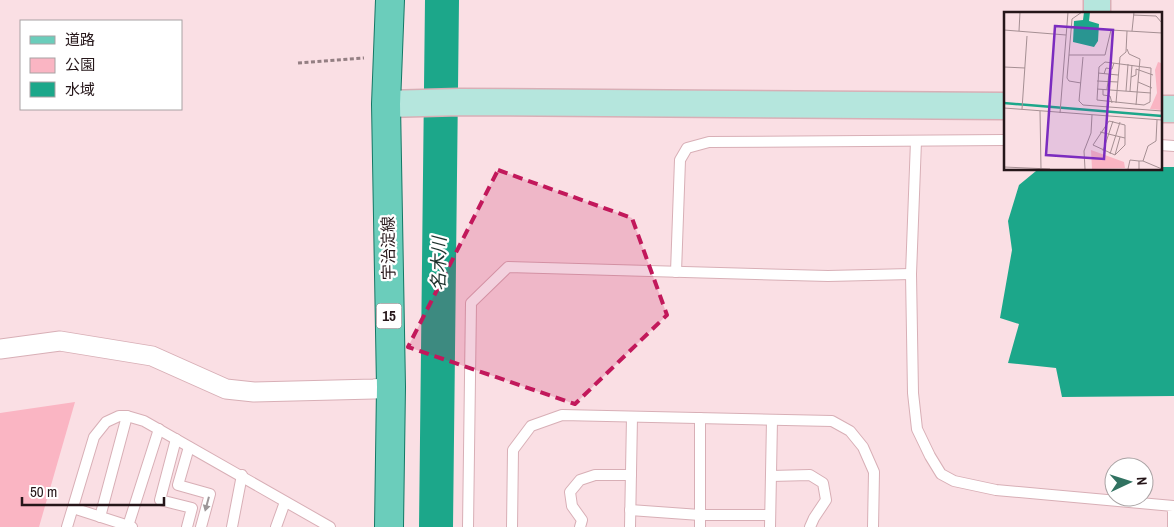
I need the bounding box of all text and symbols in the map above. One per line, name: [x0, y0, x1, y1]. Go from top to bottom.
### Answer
inset map: [1004, 12, 1162, 170]
legend: [20, 20, 182, 110]
text: 道路: [65, 29, 95, 50]
text: 公園: [65, 54, 95, 75]
text: 水域: [65, 79, 95, 100]
street label: 宇治淀線: [376, 216, 400, 280]
water label: 名木川: [426, 235, 452, 291]
road number: 15: [376, 304, 402, 328]
north arrow: [1104, 457, 1154, 507]
scale bar: [22, 474, 165, 506]
text: N: [1133, 476, 1151, 486]
text: 50 m: [30, 481, 57, 502]
one-way arrow: [203, 497, 211, 512]

